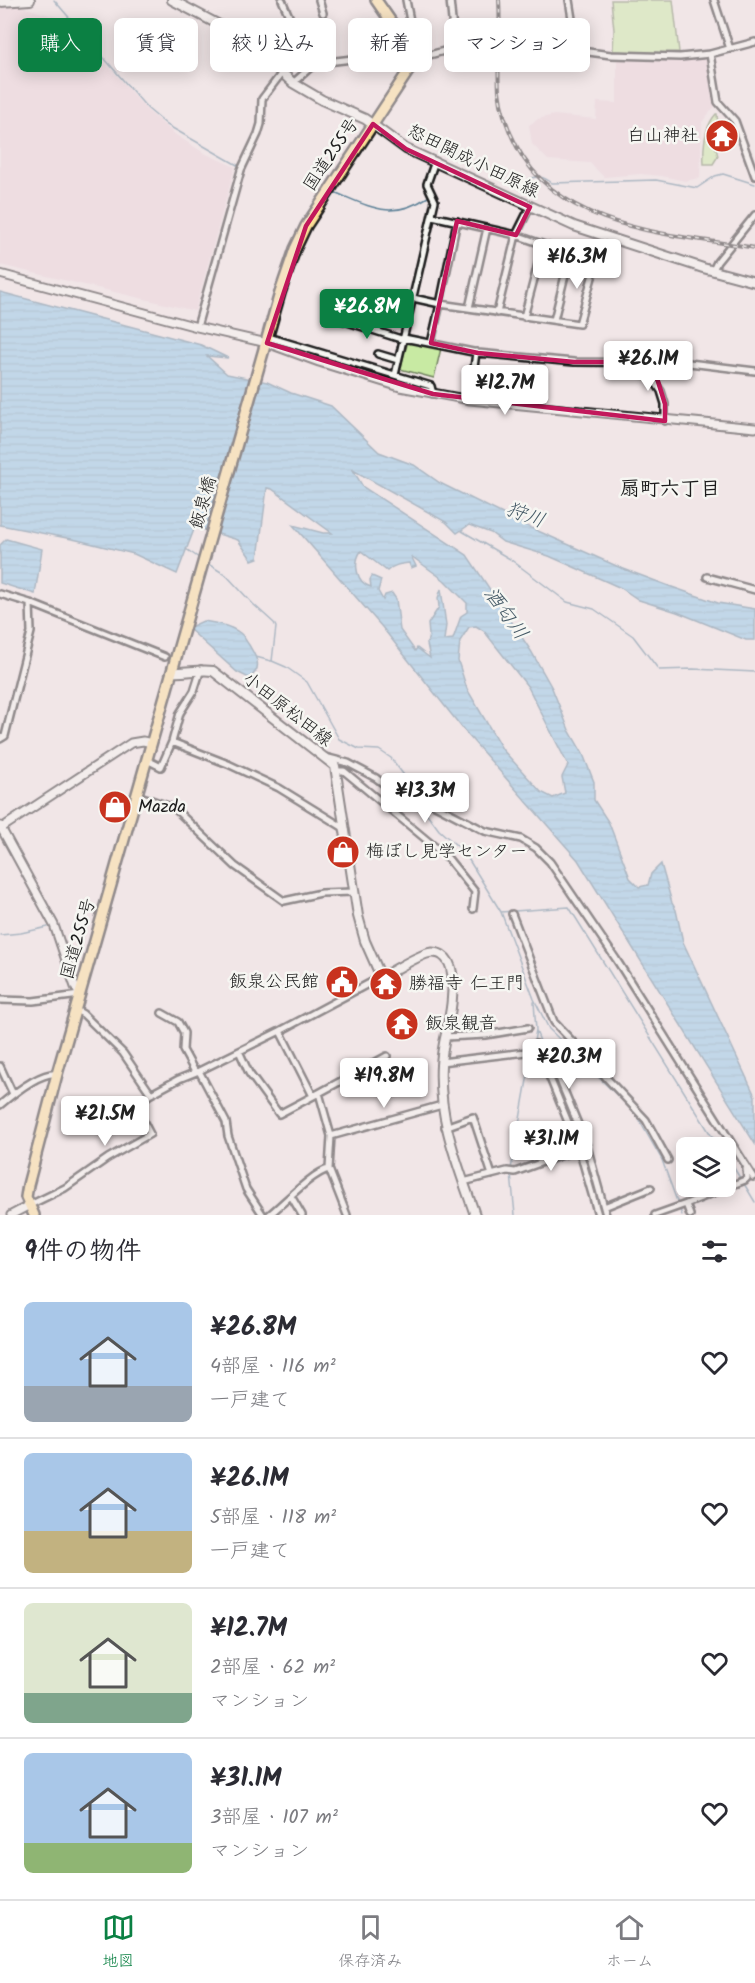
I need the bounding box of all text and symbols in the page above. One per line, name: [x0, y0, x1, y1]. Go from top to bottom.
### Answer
chip: 購入: [18, 18, 102, 72]
chip: 賃貸: [114, 18, 198, 72]
chip: 絞り込み: [210, 18, 336, 72]
chip: 新着: [348, 18, 432, 72]
chip: マンション: [444, 18, 590, 72]
street label: 国道255号: [297, 112, 367, 198]
street label: 怒田開成小田原線: [402, 117, 544, 207]
temple icon: 白山神社: [704, 118, 740, 154]
place label: 白山神社: [627, 122, 699, 151]
pin: ¥16.3M: [528, 239, 626, 290]
text: ¥16.3M: [547, 242, 607, 274]
pin: ¥26.8M: [318, 289, 416, 340]
text: ¥26.8M: [334, 292, 400, 324]
pin: ¥26.1M: [599, 341, 697, 392]
text: ¥26.1M: [618, 344, 678, 376]
pin: ¥12.7M: [456, 365, 554, 416]
text: ¥12.7M: [475, 368, 535, 400]
street label: 飯泉橋: [183, 473, 225, 533]
district label: 扇町六丁目: [620, 474, 720, 506]
water label: 狩川: [501, 494, 549, 538]
water label: 酒匂川: [474, 580, 536, 648]
street label: 小田原松田線: [236, 665, 338, 755]
pin: ¥13.3M: [376, 773, 474, 824]
text: ¥13.3M: [395, 776, 455, 808]
shop icon: Mazda: [97, 789, 133, 825]
place label: Mazda: [138, 793, 186, 822]
shop icon: 梅ぼし見学センター: [325, 834, 361, 870]
place label: 梅ぼし見学センター: [366, 838, 527, 867]
street label: 国道255号: [54, 895, 104, 983]
public building icon: 飯泉公民館: [324, 964, 360, 1000]
temple icon: 勝福寺 仁王門: [368, 966, 404, 1002]
place label: 飯泉公民館: [229, 968, 319, 997]
place label: 勝福寺 仁王門: [409, 970, 524, 999]
temple icon: 飯泉観音: [384, 1006, 420, 1042]
place label: 飯泉観音: [425, 1010, 497, 1039]
pin: ¥20.3M: [520, 1039, 618, 1090]
text: ¥20.3M: [536, 1042, 602, 1074]
pin: ¥19.8M: [335, 1058, 433, 1109]
text: ¥19.8M: [354, 1061, 414, 1093]
pin: ¥21.5M: [56, 1096, 154, 1147]
text: ¥21.5M: [75, 1099, 135, 1131]
pin: ¥31.1M: [502, 1121, 600, 1172]
text: ¥31.1M: [523, 1124, 579, 1156]
map controls: [676, 1137, 736, 1197]
button: layers: [676, 1137, 736, 1197]
text: 9件の物件: [24, 1231, 141, 1273]
icon: filters: [698, 1235, 731, 1268]
text: ¥26.8M: [210, 1307, 296, 1349]
icon: home: [72, 1326, 144, 1398]
icon: heart: [698, 1346, 731, 1379]
text: 4部屋 · 116 m²: [210, 1351, 336, 1383]
text: 一戸建て: [210, 1385, 290, 1417]
text: ¥26.1M: [210, 1458, 289, 1500]
icon: home: [72, 1477, 144, 1549]
icon: heart: [698, 1497, 731, 1530]
text: 5部屋 · 118 m²: [210, 1502, 336, 1534]
text: 一戸建て: [210, 1536, 290, 1568]
text: ¥12.7M: [210, 1608, 287, 1650]
icon: home: [72, 1627, 144, 1699]
icon: heart: [698, 1647, 731, 1680]
text: 2部屋 · 62 m²: [210, 1652, 335, 1684]
text: マンション: [210, 1686, 309, 1718]
text: ¥31.1M: [210, 1758, 282, 1800]
icon: home: [72, 1777, 144, 1849]
icon: heart: [698, 1797, 731, 1830]
text: 3部屋 · 107 m²: [210, 1802, 338, 1834]
text: マンション: [210, 1836, 309, 1868]
tab: 地図: [102, 1911, 135, 1974]
tab: 保存済み: [338, 1911, 402, 1974]
tab: ホーム: [606, 1911, 653, 1974]

